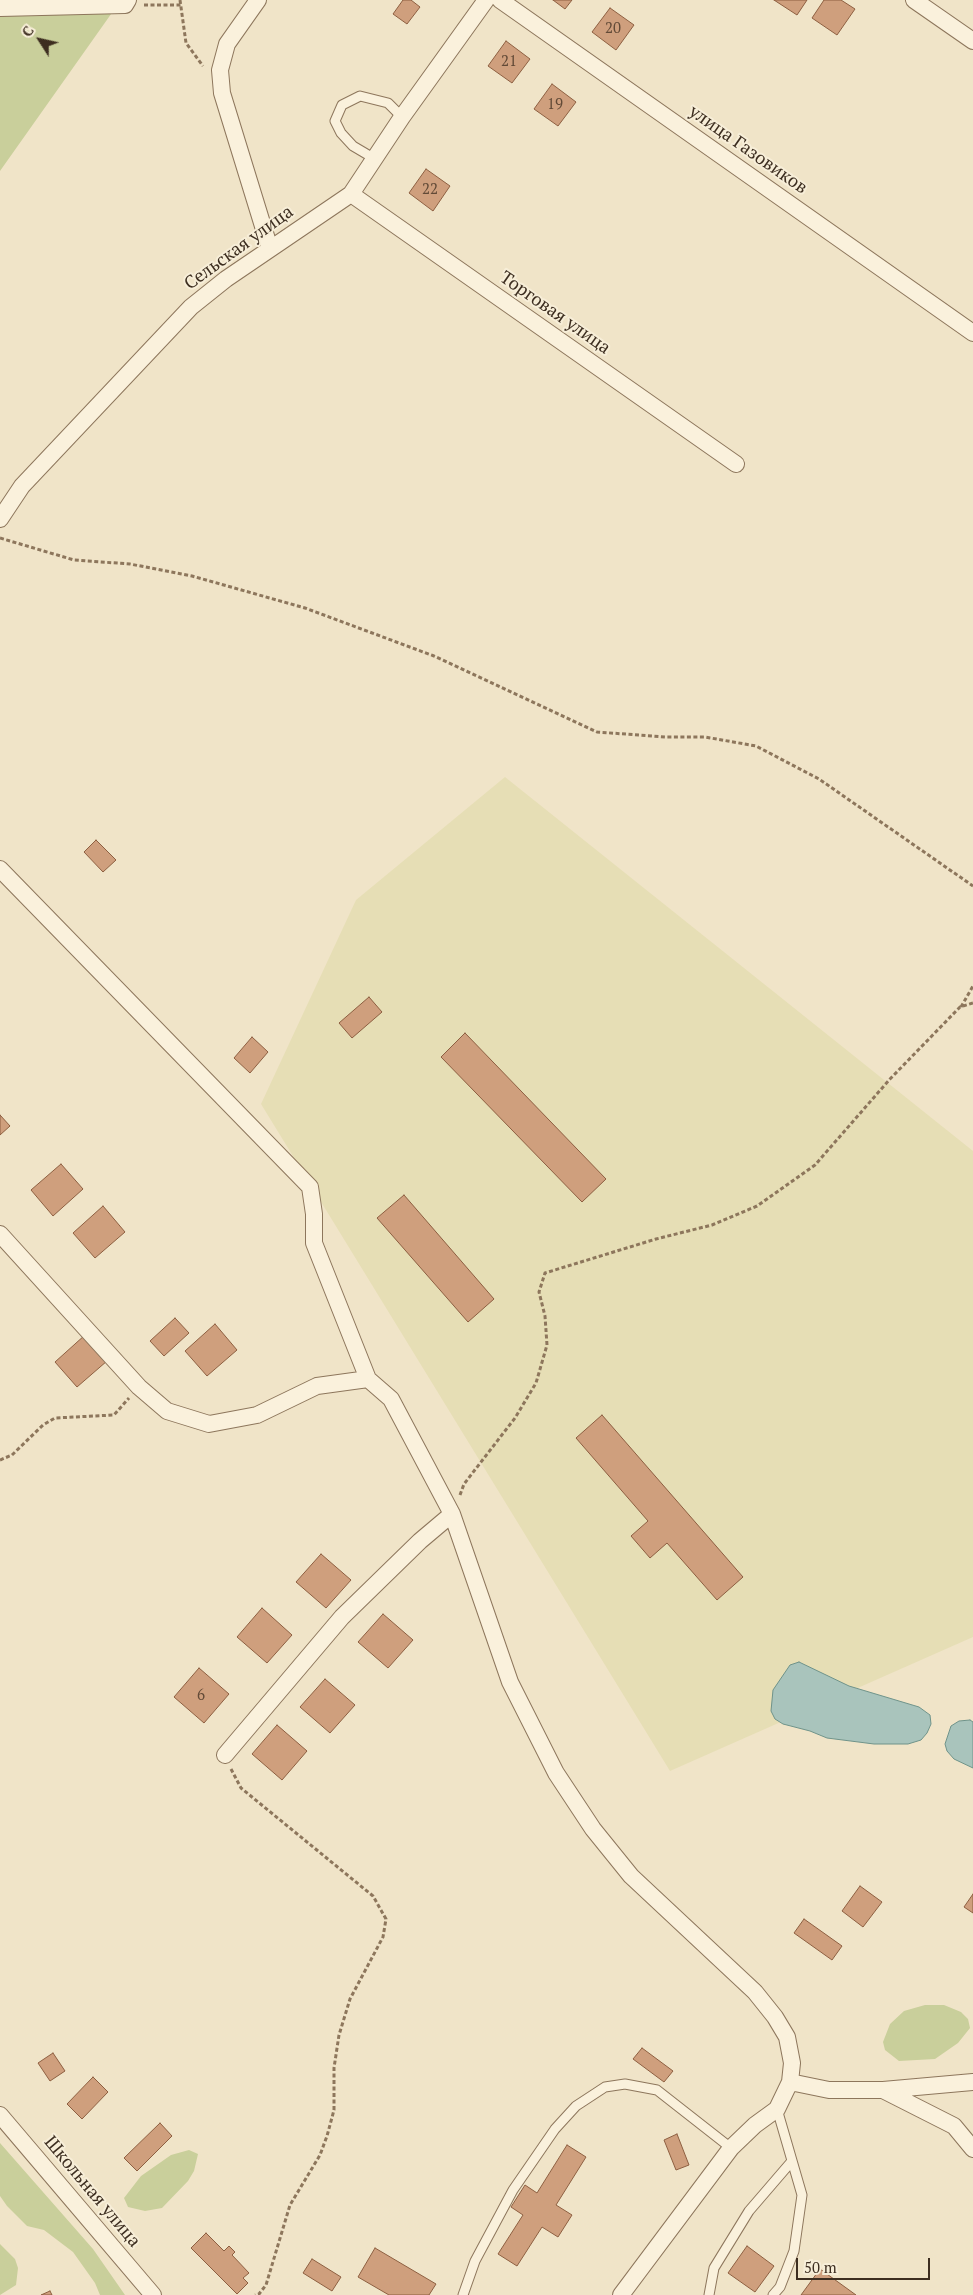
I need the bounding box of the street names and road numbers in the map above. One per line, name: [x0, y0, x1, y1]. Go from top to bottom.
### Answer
street label: улица Газовиков: [685, 101, 811, 199]
street label: Сельская улица: [180, 201, 298, 295]
street label: Торговая улица: [496, 267, 614, 359]
street label: Школьная улица: [39, 2132, 145, 2252]

